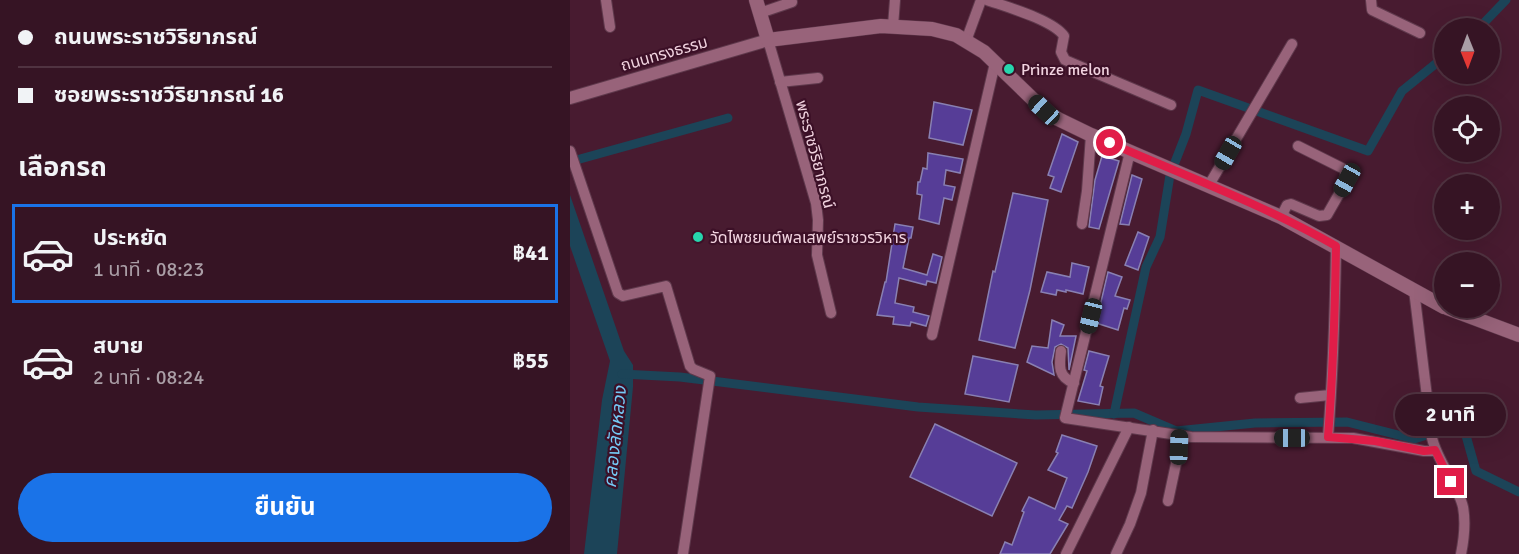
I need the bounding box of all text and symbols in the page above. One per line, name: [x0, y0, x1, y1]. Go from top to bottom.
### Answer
north arrow: [1434, 18, 1500, 84]
map controls: [1434, 18, 1500, 318]
text: ถนนพระราชวิริยาภรณ์: [54, 23, 258, 50]
street label: ถนนทรงธรรม: [618, 32, 710, 76]
place label: Prinze melon: [1021, 60, 1110, 80]
marker: Prinze melon: [1002, 62, 1016, 76]
text: ซอยพระราชวีริยาภรณ์ 16: [54, 81, 284, 108]
car: [1025, 91, 1063, 129]
button: locate: [1434, 96, 1500, 162]
street label: พระราชวิริยาภรณ์: [791, 98, 839, 211]
route start: [1096, 129, 1123, 156]
car: [1211, 133, 1245, 173]
text: เลือกรถ: [18, 151, 107, 184]
car: [1330, 160, 1364, 200]
button: +: [1434, 174, 1500, 240]
text: ประหยัด: [93, 224, 168, 251]
icon: car: [21, 227, 75, 281]
place label: วัดไพชยนต์พลเสพย์ราชวรวิหาร: [710, 228, 907, 248]
marker: วัดไพชยนต์พลเสพย์ราชวรวิหาร: [691, 230, 705, 244]
text: ฿41: [512, 239, 549, 266]
button: −: [1434, 252, 1500, 318]
text: 1 นาที · 08:23: [93, 257, 204, 282]
car: [1078, 296, 1104, 336]
text: สบาย: [93, 332, 143, 359]
icon: car: [21, 335, 75, 389]
text: ฿55: [512, 347, 549, 374]
text: 2 นาที · 08:24: [93, 365, 204, 390]
water label: คลองลัดหลวง: [599, 384, 631, 489]
callout: 2 นาที: [1396, 395, 1506, 437]
text: 2 นาที: [1426, 402, 1475, 427]
car: [1169, 429, 1189, 465]
car: [1274, 429, 1310, 447]
route end: [1437, 468, 1464, 495]
button: ยืนยัน: [18, 473, 552, 542]

